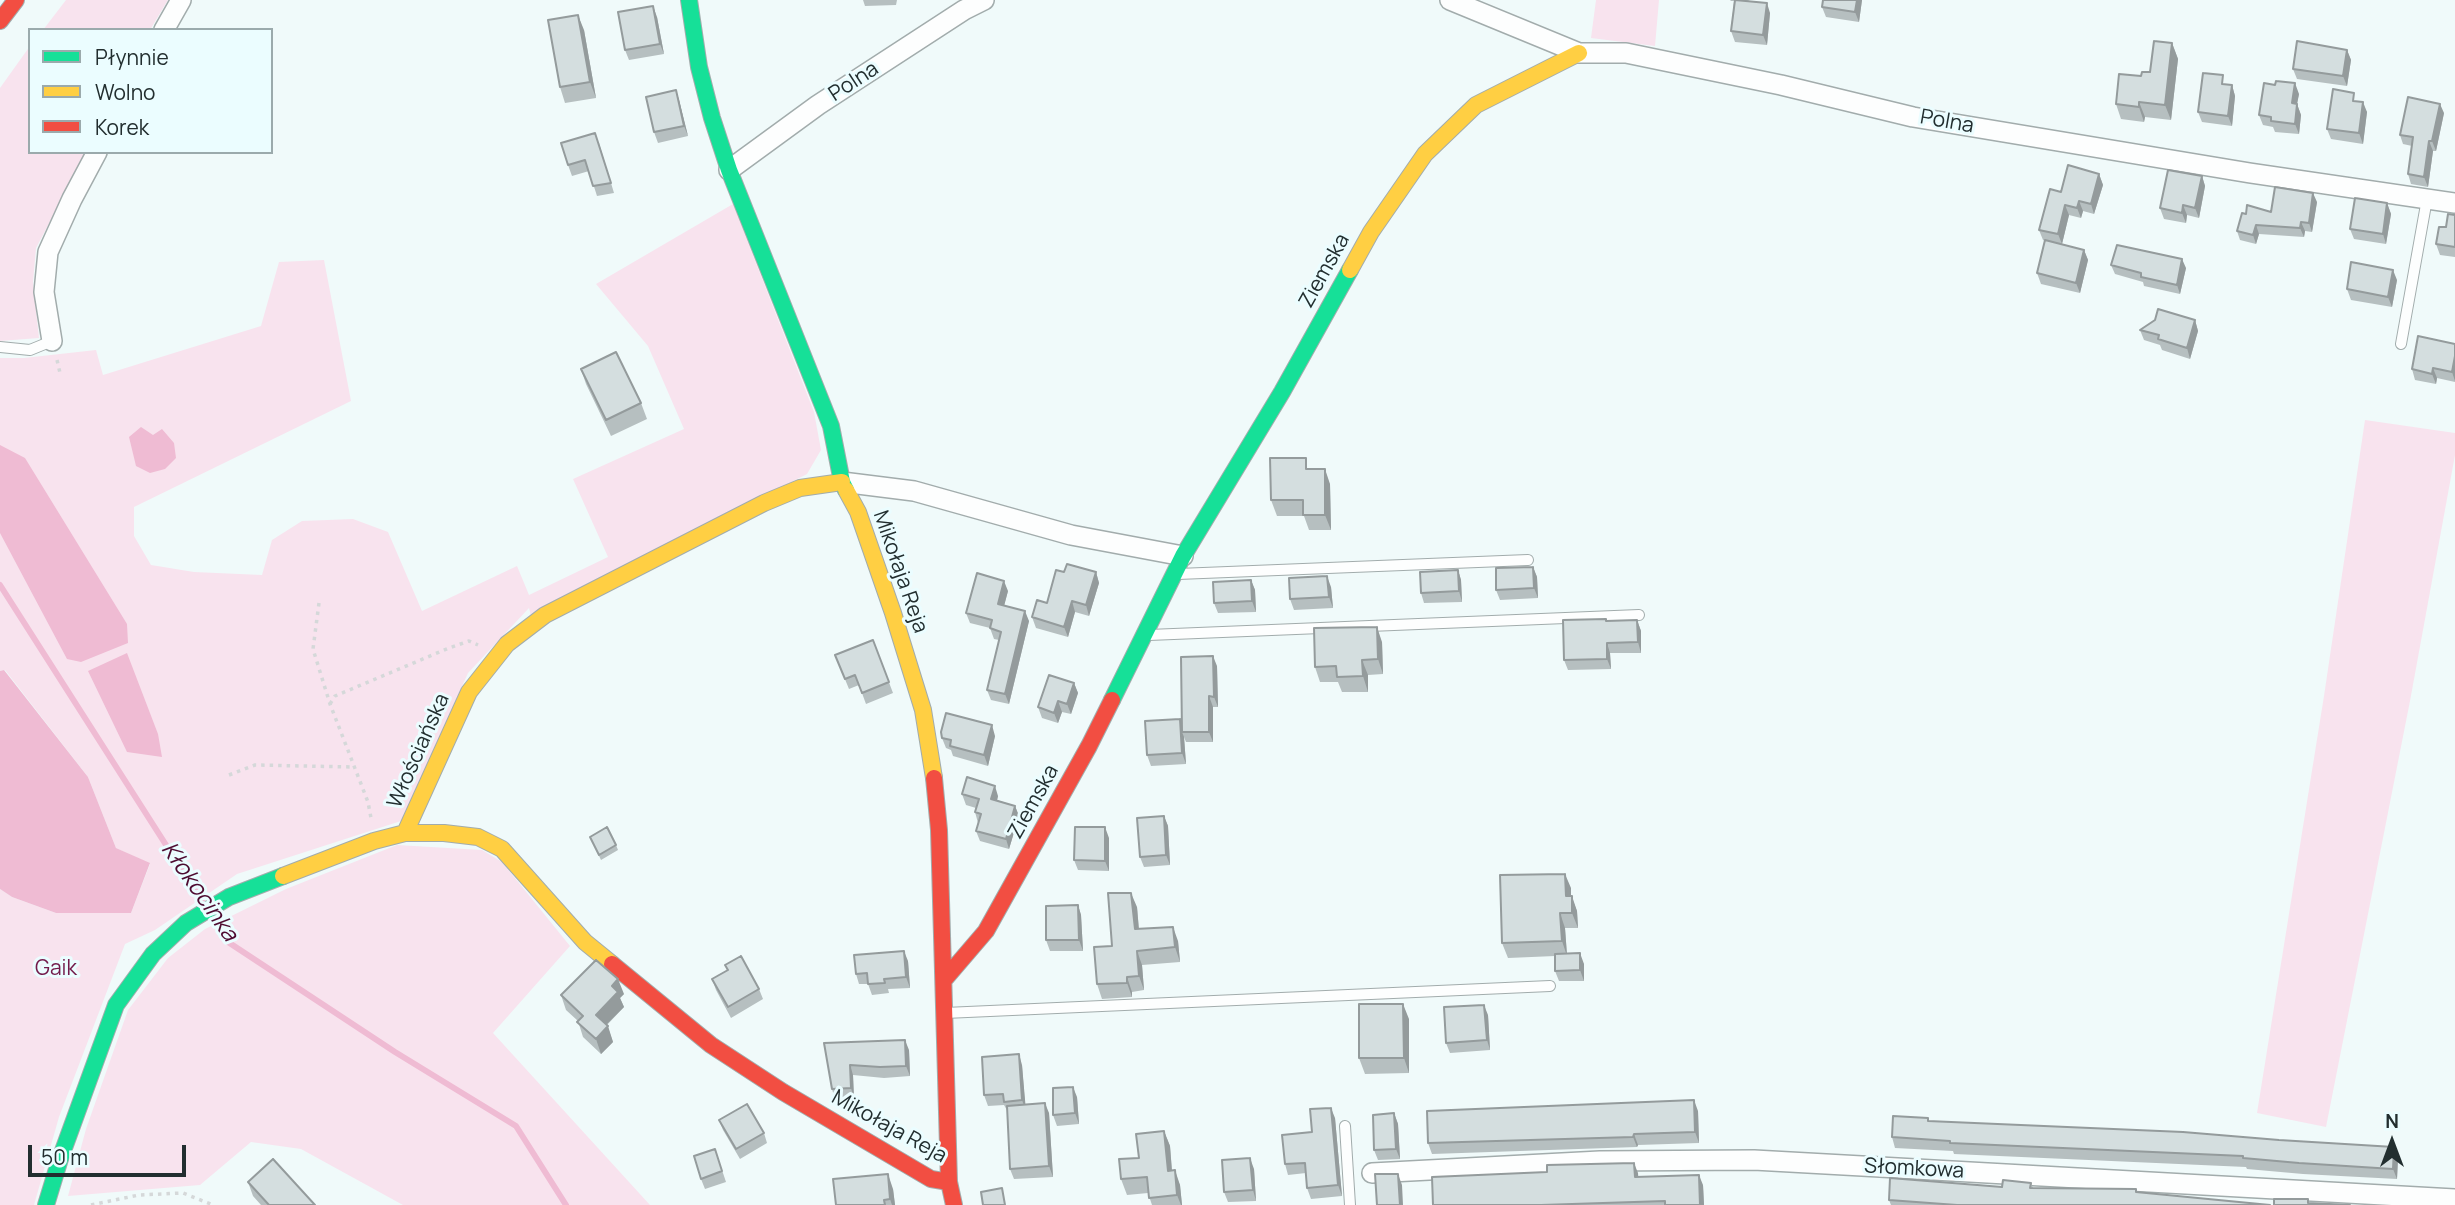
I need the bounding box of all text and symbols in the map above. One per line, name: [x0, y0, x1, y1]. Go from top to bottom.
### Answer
legend: [28, 28, 273, 154]
text: Płynnie: [95, 43, 169, 71]
street label: Polna: [824, 57, 884, 107]
text: Wolno: [95, 78, 156, 106]
street label: Polna: [1918, 105, 1976, 139]
text: Korek: [95, 113, 149, 141]
street label: Ziemska: [1294, 230, 1356, 312]
street label: Mikołaja Reja: [867, 507, 933, 637]
street label: Włościańska: [383, 690, 455, 812]
street label: Ziemska: [1003, 761, 1065, 843]
water label: Kłokocinka: [155, 837, 243, 947]
park label: Gaik: [35, 956, 77, 982]
street label: Mikołaja Reja: [827, 1085, 951, 1169]
north arrow: [2357, 1107, 2427, 1177]
text: N: [2385, 1108, 2399, 1134]
scale bar: [32, 1132, 189, 1176]
text: 50 m: [41, 1143, 88, 1171]
street label: Słomkowa: [1863, 1154, 1965, 1184]

